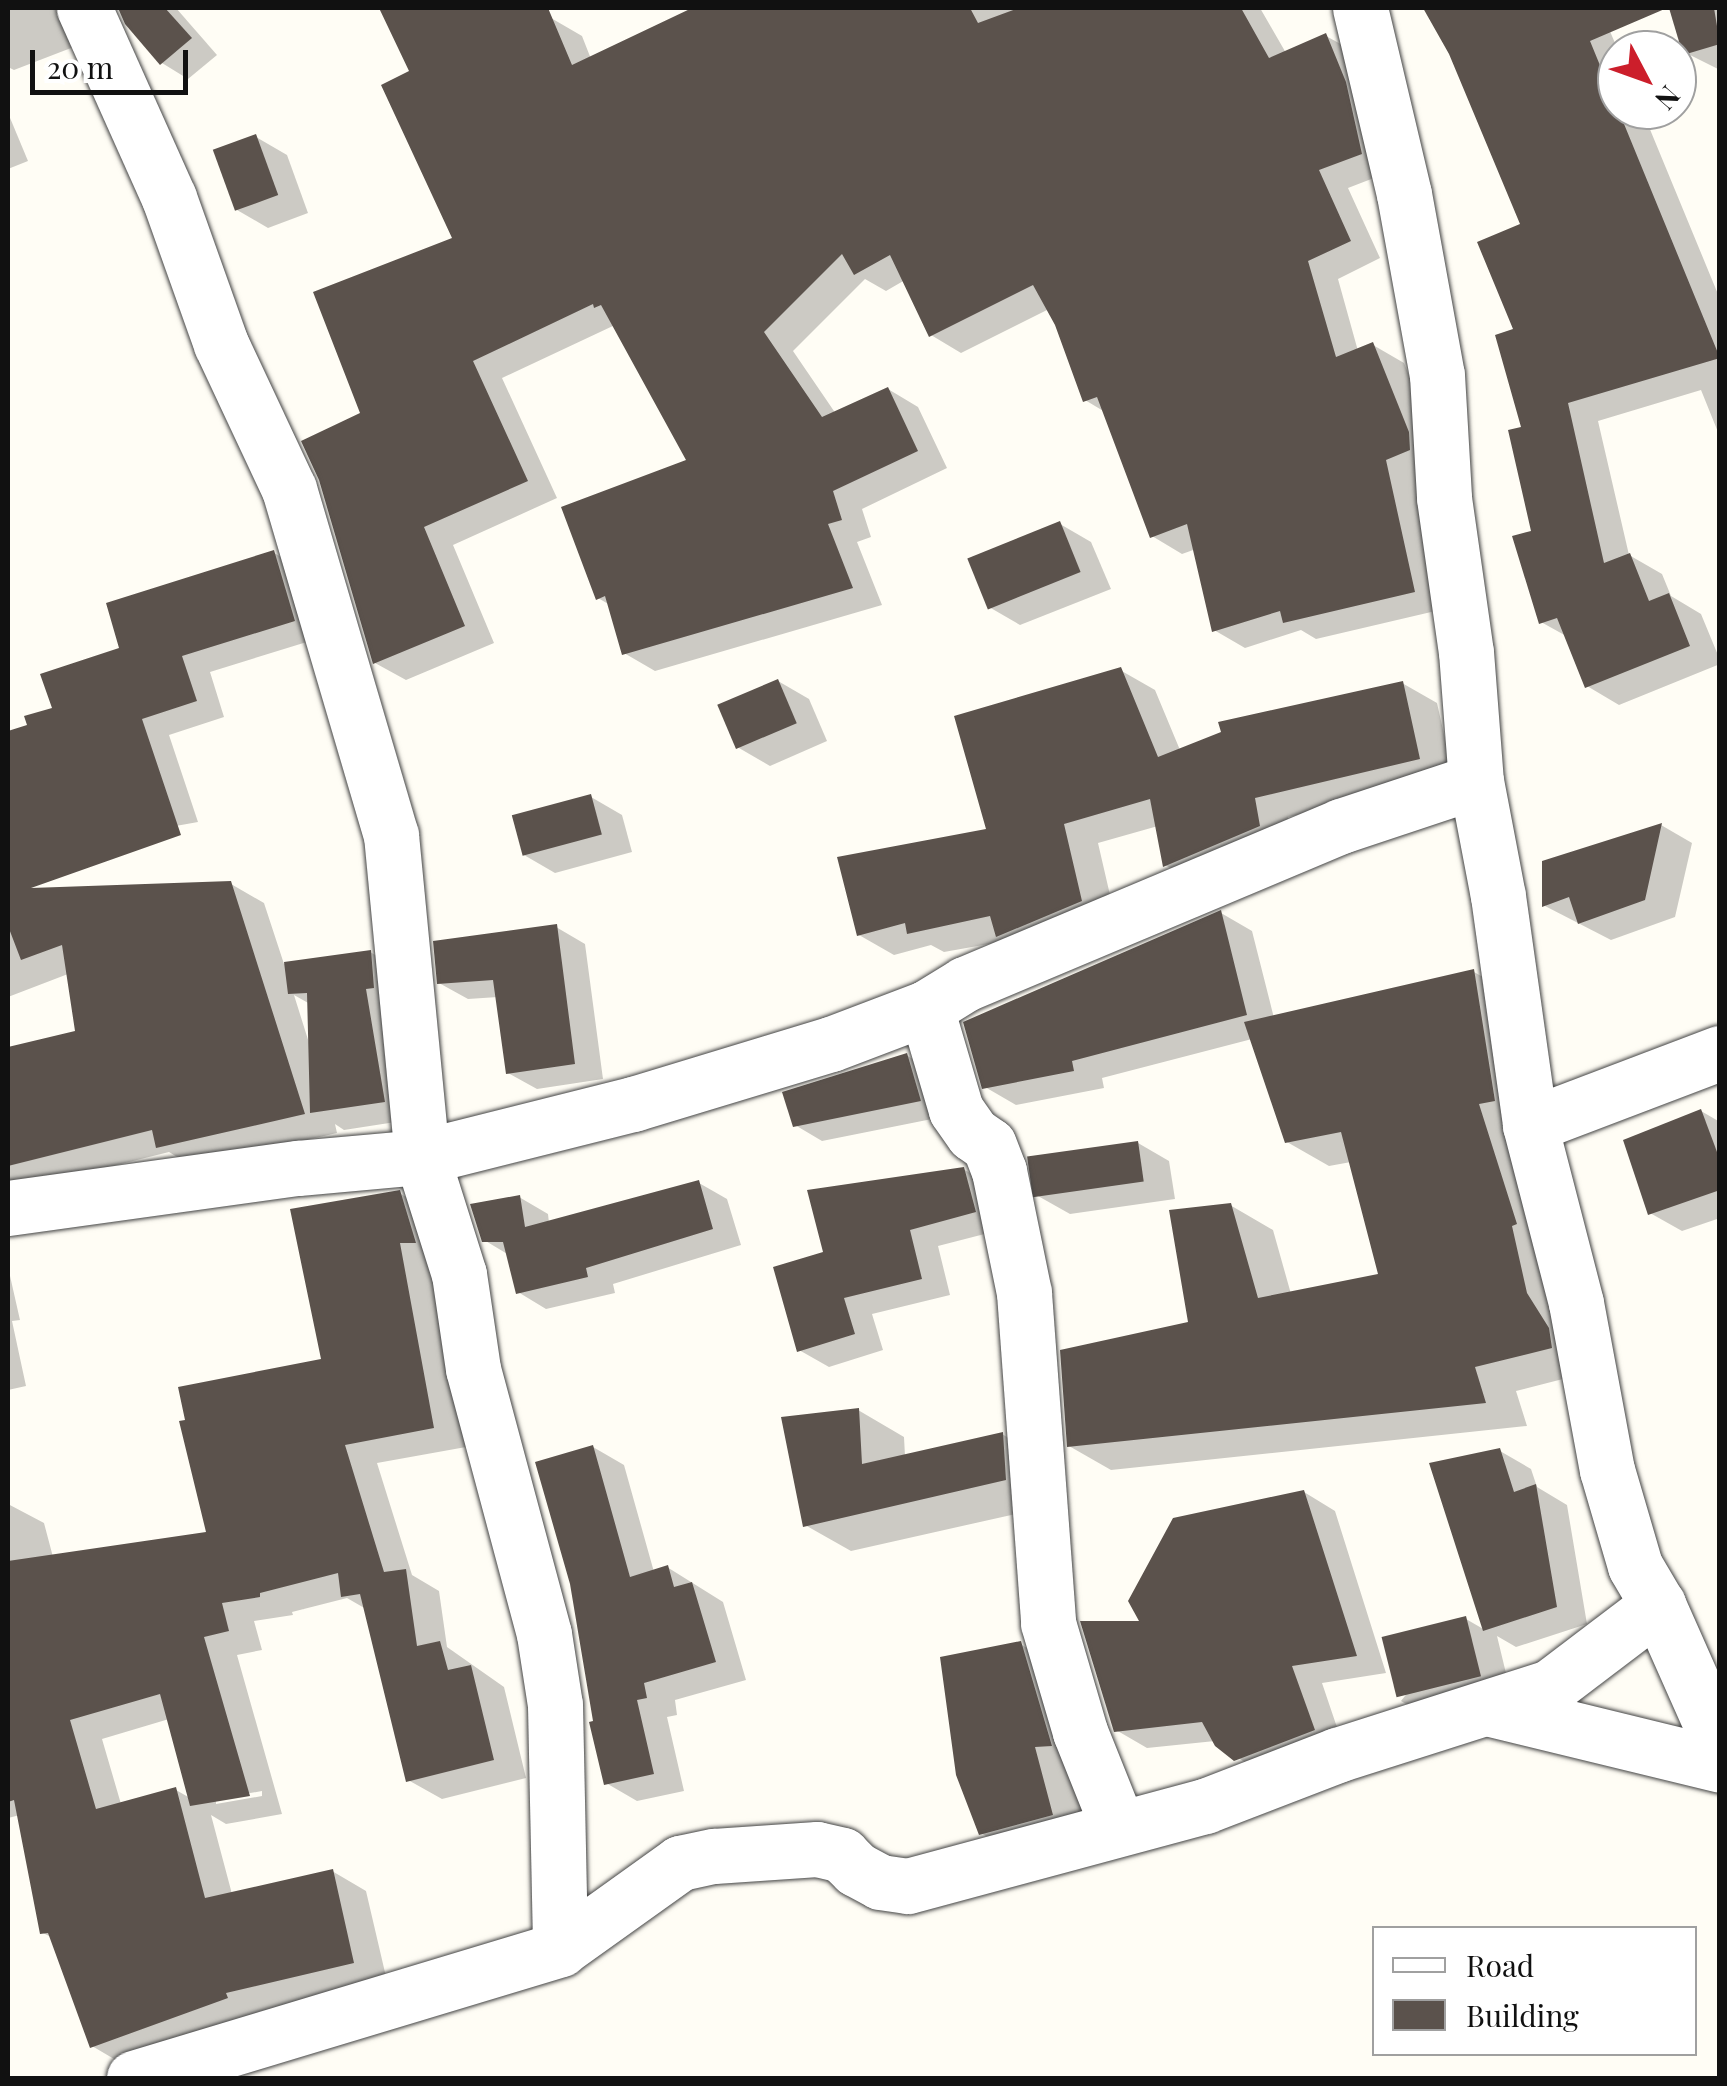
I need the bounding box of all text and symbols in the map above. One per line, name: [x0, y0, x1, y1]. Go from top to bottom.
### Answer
scale bar: [35, 30, 192, 92]
north arrow: [1597, 30, 1697, 130]
text: 20 m: [47, 47, 113, 87]
text: N: [1648, 79, 1689, 118]
legend: [1372, 1926, 1697, 2056]
text: Road: [1466, 1945, 1534, 1985]
text: Building: [1466, 1995, 1579, 2035]

